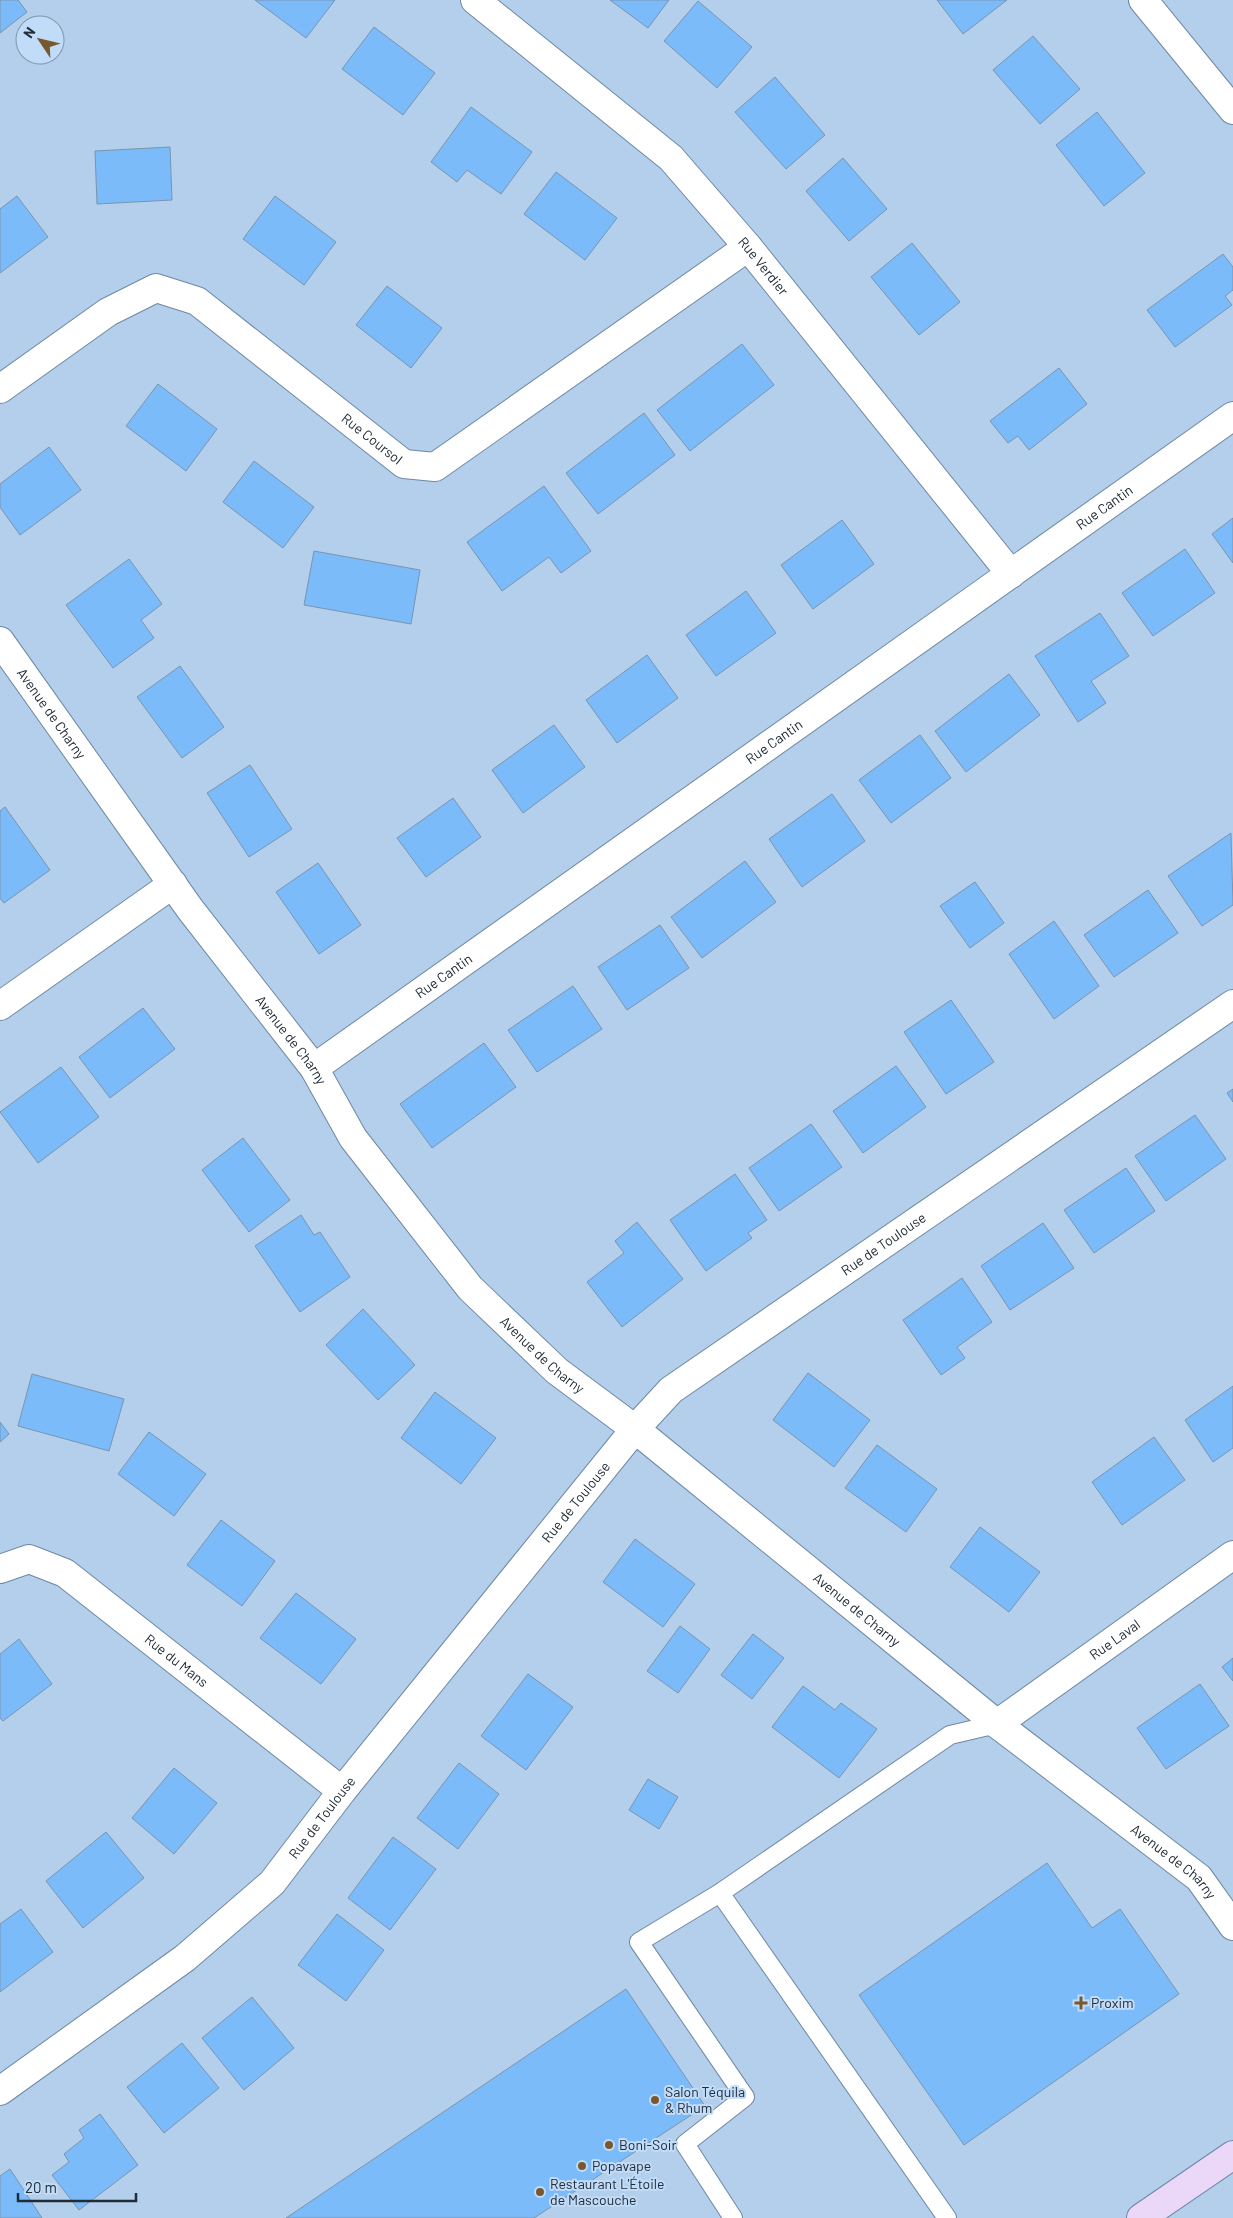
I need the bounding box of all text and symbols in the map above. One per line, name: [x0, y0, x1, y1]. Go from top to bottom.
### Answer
north arrow: [15, 15, 65, 65]
text: N: [19, 24, 39, 41]
street label: Rue Verdier: [735, 233, 792, 299]
street label: Rue Coursol: [338, 409, 406, 468]
street label: Rue Cantin: [1072, 481, 1136, 533]
street label: Avenue de Charny: [14, 665, 90, 763]
street label: Rue Cantin: [742, 715, 805, 767]
street label: Rue Cantin: [412, 950, 475, 1002]
street label: Avenue de Charny: [252, 992, 331, 1088]
street label: Rue de Toulouse: [838, 1209, 929, 1279]
street label: Avenue de Charny: [497, 1312, 588, 1397]
street label: Rue de Toulouse: [538, 1458, 613, 1546]
street label: Avenue de Charny: [810, 1569, 904, 1650]
street label: Rue Laval: [1086, 1615, 1143, 1663]
street label: Rue du Mans: [142, 1630, 212, 1691]
street label: Rue de Toulouse: [285, 1773, 358, 1862]
street label: Avenue de Charny: [1128, 1820, 1220, 1902]
place label: Proxim: [1091, 1994, 1134, 2011]
marker: Proxim: [1075, 1997, 1087, 2009]
place label: Salon Téquila & Rhum: [665, 2083, 745, 2116]
marker: Salon Téquila & Rhum: [649, 2094, 661, 2106]
place label: Boni-Soir: [619, 2136, 677, 2153]
marker: Boni-Soir: [603, 2139, 615, 2151]
place label: Popavape: [592, 2157, 651, 2174]
marker: Popavape: [576, 2160, 588, 2172]
scale bar: [18, 2170, 135, 2202]
place label: Restaurant L'Étoile de Mascouche: [550, 2175, 664, 2208]
text: 20 m: [25, 2178, 57, 2196]
marker: Restaurant L'Étoile de Mascouche: [534, 2186, 546, 2198]

